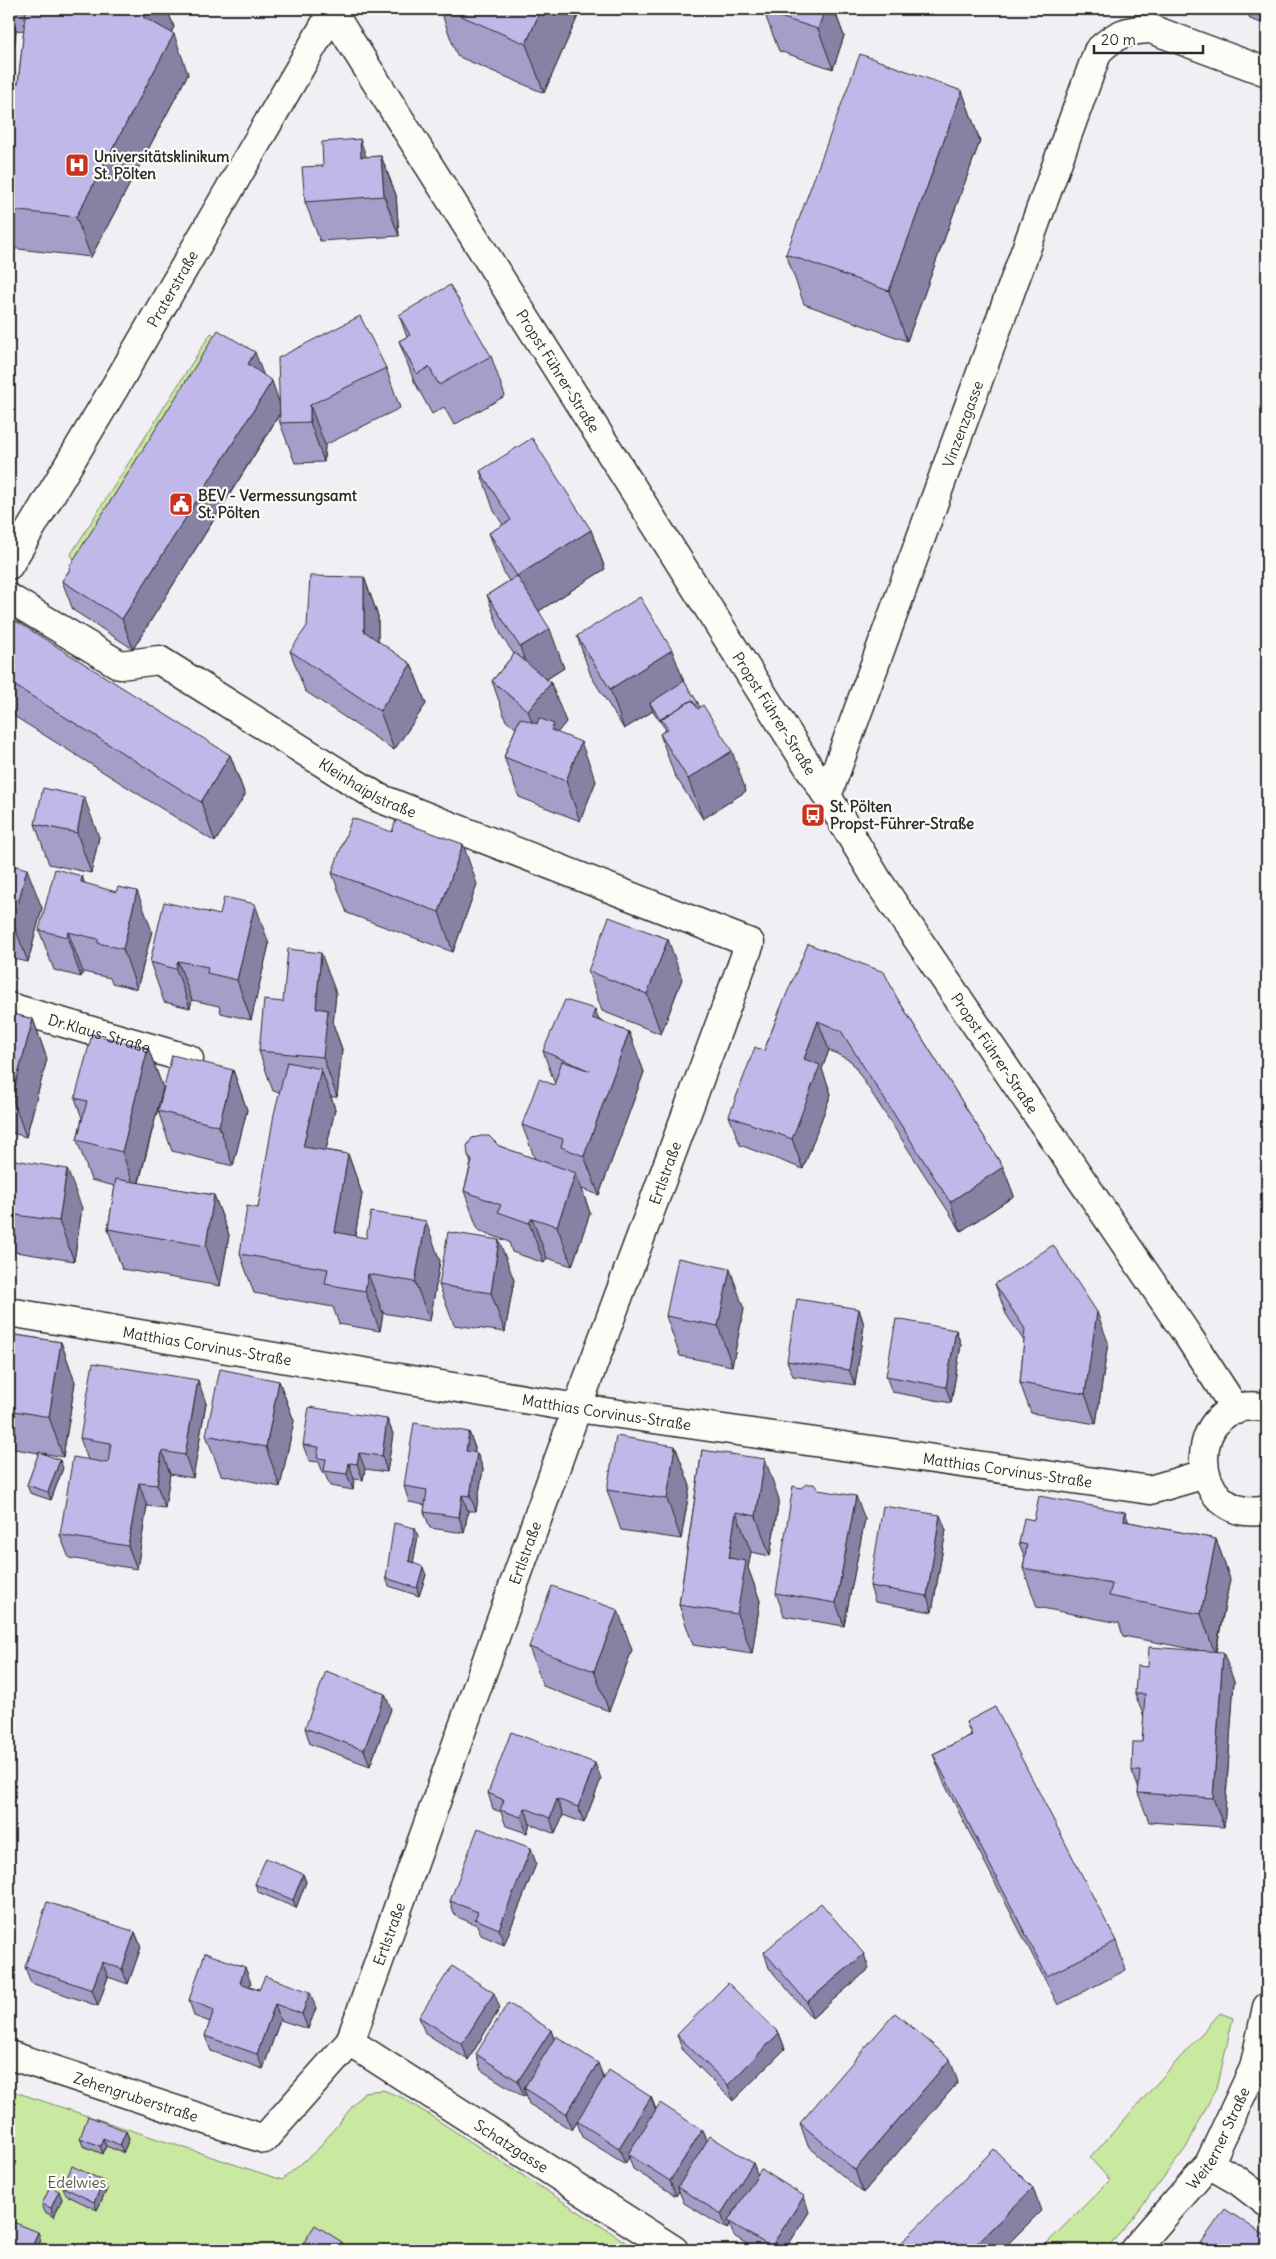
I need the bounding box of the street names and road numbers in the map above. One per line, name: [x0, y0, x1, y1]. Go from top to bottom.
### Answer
street label: Praterstraße: [142, 247, 202, 330]
street label: Propst Führer-Straße: [513, 306, 604, 436]
street label: Vinzenzgasse: [938, 378, 987, 470]
street label: Propst Führer-Straße: [729, 648, 821, 778]
street label: Kleinhaiplstraße: [316, 753, 419, 821]
street label: Propst Führer-Straße: [947, 989, 1043, 1117]
street label: Dr.Klaus-Straße: [46, 1009, 153, 1057]
street label: Ertlstraße: [645, 1139, 685, 1207]
street label: Matthias Corvinus-Straße: [121, 1322, 293, 1369]
street label: Matthias Corvinus-Straße: [521, 1389, 693, 1434]
street label: Matthias Corvinus-Straße: [922, 1448, 1093, 1491]
street label: Ertlstraße: [505, 1519, 545, 1587]
street label: Ertlstraße: [369, 1900, 409, 1968]
street label: Zehengruberstraße: [71, 2068, 201, 2126]
street label: Weiterner Straße: [1182, 2084, 1253, 2193]
street label: Schatzgasse: [471, 2115, 552, 2176]

